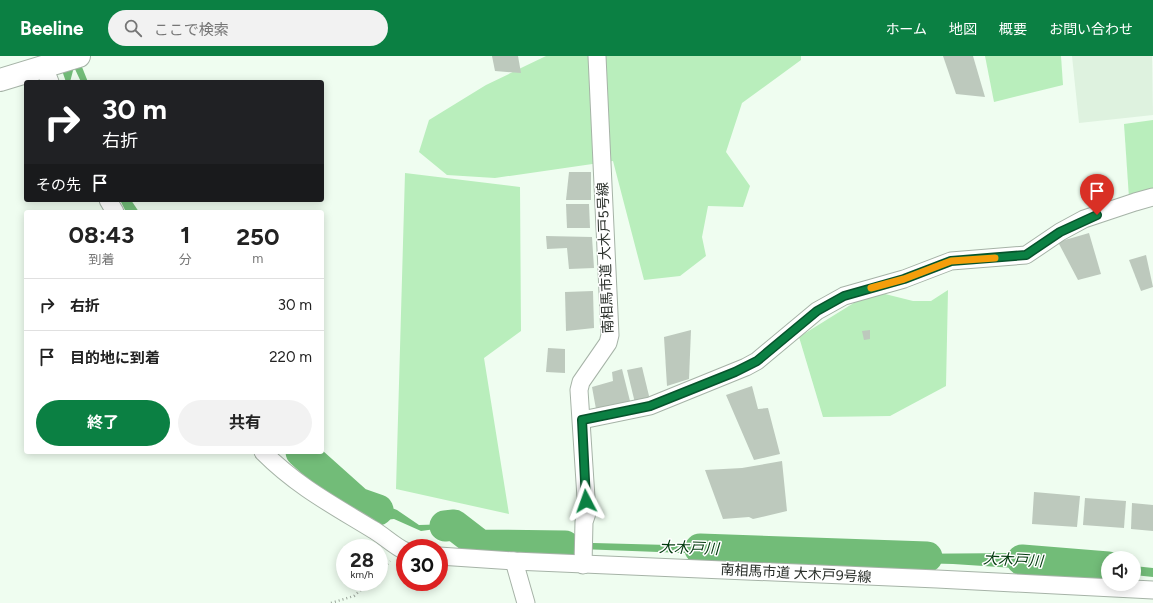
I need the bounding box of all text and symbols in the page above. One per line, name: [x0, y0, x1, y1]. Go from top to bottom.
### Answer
search box: [108, 10, 388, 46]
text: Beeline: [20, 17, 84, 40]
icon: search: [122, 17, 144, 39]
text: ここで検索: [154, 21, 229, 39]
text: ホーム: [885, 21, 927, 38]
text: 地図: [949, 21, 977, 38]
text: 概要: [999, 21, 1027, 38]
text: お問い合わせ: [1049, 21, 1133, 38]
text: 30 m: [102, 92, 167, 126]
icon: right: [36, 96, 88, 148]
text: 右折: [102, 130, 138, 152]
icon: arrive: [89, 172, 111, 194]
pin: [1080, 174, 1114, 215]
text: その先: [36, 176, 81, 194]
icon: arrive: [1086, 180, 1108, 202]
street label: 南相馬市道 大木戸5号線: [594, 182, 617, 334]
text: 08:43: [68, 220, 134, 249]
text: 1: [180, 220, 190, 249]
text: 250: [236, 222, 280, 251]
text: m: [252, 251, 263, 266]
text: 到着: [88, 252, 114, 267]
text: 分: [179, 252, 192, 267]
icon: right: [36, 294, 58, 316]
text: 30 m: [278, 296, 312, 314]
text: 右折: [70, 297, 100, 315]
icon: arrive: [36, 346, 58, 368]
text: 220 m: [269, 348, 312, 366]
text: 目的地に到着: [70, 349, 160, 367]
button: 終了: [36, 400, 170, 446]
button: 共有: [178, 400, 312, 446]
position arrow: [565, 480, 607, 522]
water label: 大木戸川: [659, 538, 721, 558]
speed limit sign: 30: [396, 539, 448, 591]
text: 28: [350, 548, 374, 572]
water label: 大木戸川: [983, 549, 1045, 571]
map controls: [1101, 551, 1141, 591]
button: sound: [1101, 551, 1141, 591]
street label: 南相馬市道 大木戸9号線: [720, 561, 872, 586]
text: km/h: [351, 568, 373, 581]

